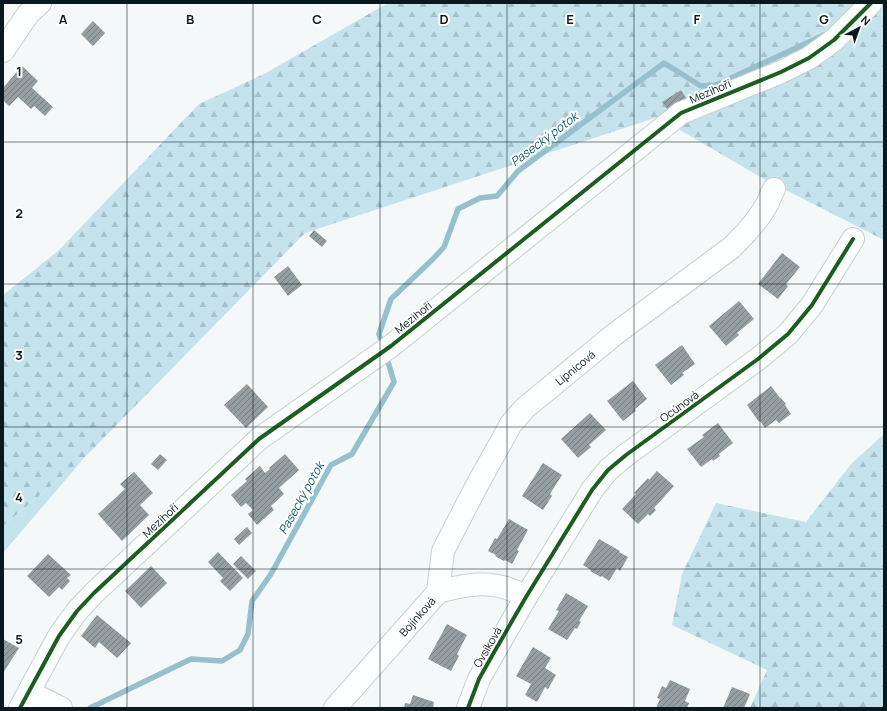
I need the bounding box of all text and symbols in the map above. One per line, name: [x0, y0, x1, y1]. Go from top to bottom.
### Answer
north arrow: [839, 8, 879, 48]
text: A: [59, 10, 68, 28]
text: B: [186, 10, 194, 28]
text: C: [312, 10, 322, 28]
text: D: [439, 10, 449, 28]
text: E: [566, 10, 574, 28]
text: F: [694, 10, 701, 28]
text: G: [819, 10, 829, 28]
text: N: [858, 12, 874, 28]
text: 1: [16, 62, 22, 80]
street label: Mezihoří: [687, 75, 733, 106]
water label: Pasecký potok: [507, 107, 583, 170]
text: 2: [15, 204, 23, 222]
street label: Mezihoří: [391, 297, 435, 337]
text: 3: [15, 346, 23, 364]
street label: Lipnicová: [552, 346, 598, 388]
street label: Ocúnová: [656, 387, 702, 425]
water label: Pasecký potok: [274, 457, 329, 537]
text: 4: [15, 488, 23, 506]
street label: Mezihoří: [139, 499, 181, 540]
street label: Bojínková: [395, 593, 438, 639]
street label: Ovsíková: [469, 624, 505, 670]
text: 5: [15, 630, 23, 648]

